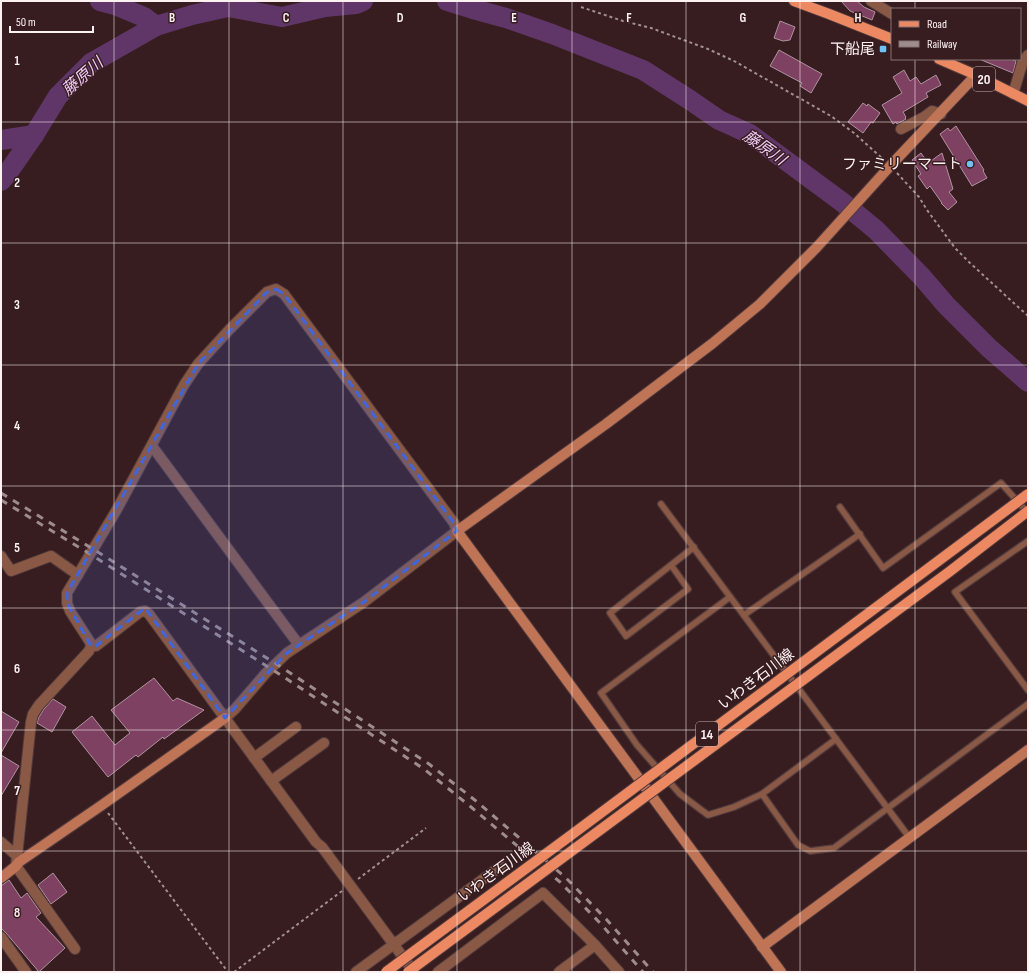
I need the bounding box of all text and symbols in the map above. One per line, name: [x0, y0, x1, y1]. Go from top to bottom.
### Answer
scale bar: [10, 8, 93, 34]
legend: [891, 8, 1021, 60]
text: B: [169, 10, 175, 26]
text: C: [283, 10, 290, 26]
text: D: [397, 10, 404, 26]
text: E: [511, 10, 517, 26]
text: F: [626, 10, 632, 26]
text: G: [740, 10, 747, 26]
text: H: [855, 10, 862, 26]
text: 50 m: [16, 15, 36, 30]
text: Road: [927, 17, 947, 32]
text: Railway: [927, 37, 958, 52]
place label: 下船尾: [830, 40, 875, 59]
marker: 下船尾: [878, 44, 888, 54]
text: 1: [14, 53, 20, 69]
water label: 藤原川: [59, 53, 109, 100]
road number: 20: [973, 67, 995, 91]
water label: 藤原川: [739, 127, 791, 171]
place label: ファミリーマート: [842, 155, 962, 174]
marker: ファミリーマート: [965, 159, 975, 169]
text: 2: [14, 175, 20, 191]
text: 3: [14, 297, 20, 313]
text: 4: [14, 418, 20, 434]
text: 5: [14, 540, 20, 556]
street label: いわき石川線: [715, 645, 798, 714]
text: 6: [14, 661, 20, 677]
road number: 14: [696, 722, 718, 746]
text: 7: [14, 783, 20, 799]
street label: いわき石川線: [454, 838, 538, 907]
text: 8: [14, 905, 20, 921]

